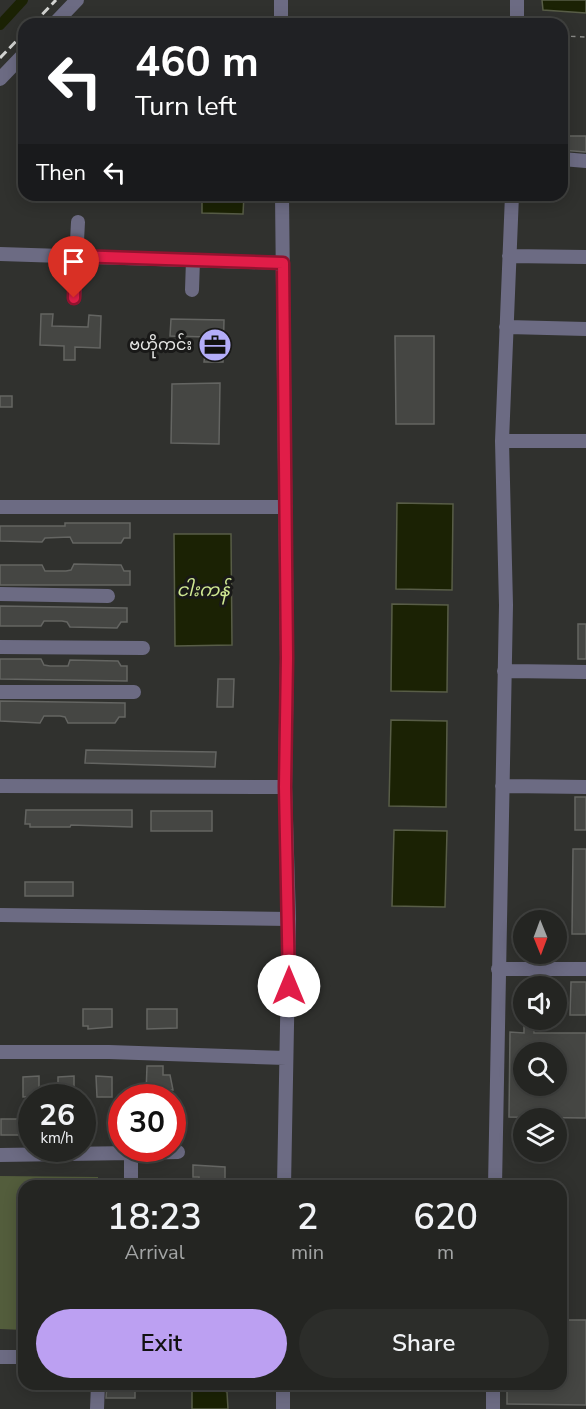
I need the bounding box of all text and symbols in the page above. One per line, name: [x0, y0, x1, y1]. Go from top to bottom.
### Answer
text: 460 m: [135, 34, 259, 91]
icon: left: [36, 42, 114, 120]
text: Turn left: [135, 88, 236, 125]
icon: left: [98, 156, 131, 189]
text: Then: [36, 158, 86, 188]
pin: [48, 236, 99, 298]
icon: arrive: [57, 245, 90, 278]
office icon: ဗဟိုကင်း: [197, 327, 233, 363]
place label: ဗဟိုကင်း: [129, 333, 192, 359]
water label: ငါးကန်: [176, 577, 232, 605]
north arrow: [513, 910, 567, 964]
map controls: [513, 910, 567, 1162]
position arrow: [257, 954, 321, 1018]
button: sound: [513, 976, 567, 1030]
button: search: [513, 1042, 567, 1096]
speed limit sign: 30: [108, 1084, 186, 1162]
text: 26: [39, 1095, 75, 1136]
button: layers: [513, 1108, 567, 1162]
text: km/h: [40, 1128, 74, 1148]
text: 18:23: [107, 1193, 202, 1242]
text: 2: [297, 1193, 318, 1242]
text: 620: [413, 1193, 478, 1242]
text: Arrival: [124, 1239, 185, 1266]
text: min: [291, 1239, 324, 1266]
text: m: [437, 1239, 454, 1266]
button: Exit: [36, 1309, 287, 1378]
button: Share: [299, 1309, 549, 1378]

